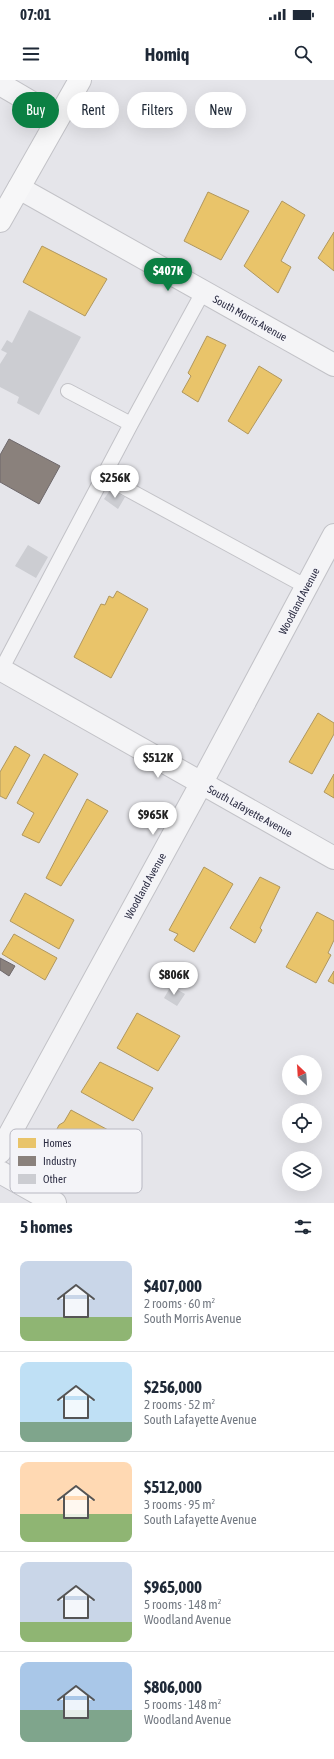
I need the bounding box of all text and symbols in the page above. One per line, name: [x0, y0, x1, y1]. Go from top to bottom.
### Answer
text: 07:01: [20, 6, 51, 23]
icon: menu: [20, 43, 42, 65]
icon: search: [292, 43, 314, 65]
text: Homiq: [145, 44, 189, 65]
chip: Buy: [12, 92, 59, 128]
chip: Rent: [67, 92, 119, 128]
chip: Filters: [127, 92, 187, 128]
chip: New: [195, 92, 246, 128]
pin: $407K: [140, 258, 196, 292]
text: $407K: [153, 263, 183, 278]
street label: South Morris Avenue: [211, 293, 289, 343]
pin: $256K: [87, 465, 143, 499]
text: $256K: [100, 470, 130, 485]
street label: Woodland Avenue: [276, 566, 322, 636]
pin: $512K: [130, 745, 186, 779]
text: $512K: [143, 750, 173, 765]
street label: South Lafayette Avenue: [205, 783, 295, 839]
pin: $965K: [125, 802, 181, 836]
text: $965K: [138, 807, 168, 822]
street label: Woodland Avenue: [122, 851, 168, 921]
pin: $806K: [146, 962, 202, 996]
text: $806K: [159, 967, 189, 982]
north arrow: [282, 1055, 322, 1095]
map controls: [282, 1055, 322, 1191]
button: locate: [282, 1103, 322, 1143]
legend: [10, 1129, 142, 1193]
text: Homes: [43, 1137, 71, 1149]
button: layers: [282, 1151, 322, 1191]
text: Industry: [43, 1155, 77, 1167]
text: Other: [43, 1173, 67, 1185]
icon: filters: [292, 1216, 314, 1238]
text: 5 homes: [20, 1217, 73, 1237]
text: $407,000: [144, 1276, 202, 1296]
icon: home: [52, 1277, 100, 1325]
text: 2 rooms · 60 m²: [144, 1296, 215, 1311]
text: South Morris Avenue: [144, 1311, 242, 1326]
text: $256,000: [144, 1377, 202, 1397]
icon: home: [52, 1378, 100, 1426]
text: 2 rooms · 52 m²: [144, 1397, 215, 1412]
text: South Lafayette Avenue: [144, 1412, 257, 1427]
text: $512,000: [144, 1477, 202, 1497]
icon: home: [52, 1478, 100, 1526]
text: 3 rooms · 95 m²: [144, 1497, 215, 1512]
text: South Lafayette Avenue: [144, 1512, 257, 1527]
text: $965,000: [144, 1577, 202, 1597]
icon: home: [52, 1578, 100, 1626]
text: 5 rooms · 148 m²: [144, 1597, 221, 1612]
text: Woodland Avenue: [144, 1612, 231, 1627]
text: $806,000: [144, 1677, 202, 1697]
icon: home: [52, 1678, 100, 1726]
text: 5 rooms · 148 m²: [144, 1697, 221, 1712]
text: Woodland Avenue: [144, 1712, 231, 1727]

